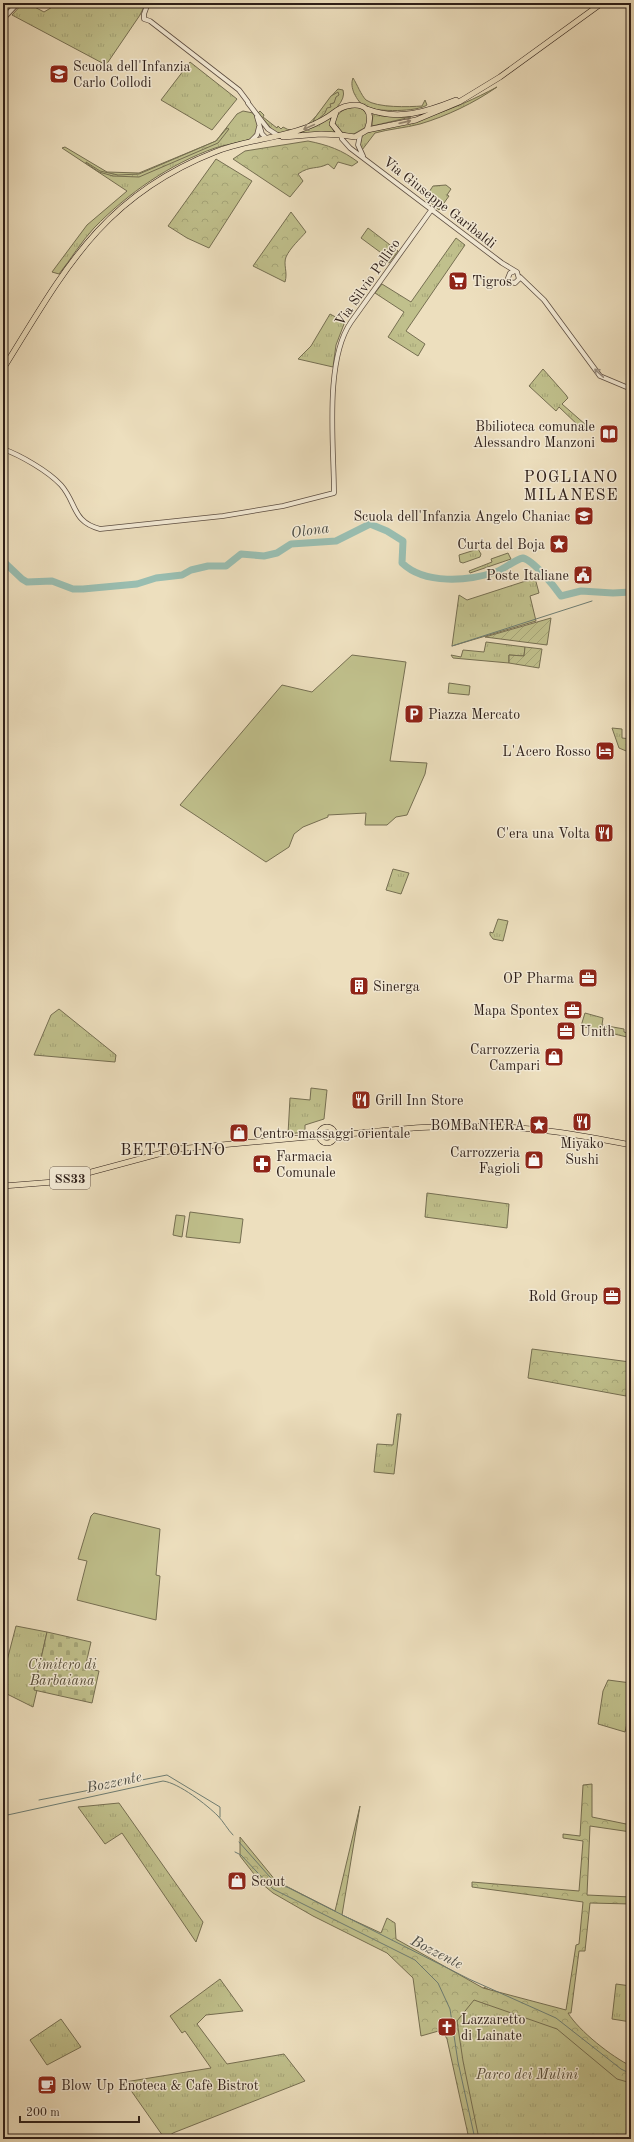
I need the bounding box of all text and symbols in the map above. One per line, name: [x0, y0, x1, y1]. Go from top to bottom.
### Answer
place label: Scuola dell'Infanzia Carlo Collodi: [73, 60, 191, 90]
school or university icon: Scuola dell'Infanzia Carlo Collodi: [48, 63, 70, 85]
one-way arrow: [398, 118, 411, 125]
one-way arrow: [304, 124, 316, 131]
street label: Via Giuseppe Garibaldi: [380, 154, 499, 251]
street label: Via Silvio Pellico: [333, 236, 403, 329]
supermarket icon: Tigros: [447, 270, 469, 292]
place label: Tigros: [472, 275, 512, 289]
one-way arrow: [594, 368, 604, 378]
place label: Bbilioteca comunale Alessandro Manzoni: [473, 420, 595, 450]
library icon: Bbilioteca comunale Alessandro Manzoni: [598, 423, 620, 445]
district label: POGLIANO MILANESE: [524, 470, 618, 504]
school or university icon: Scuola dell'Infanzia Angelo Chaniac: [573, 505, 595, 527]
place label: Scuola dell'Infanzia Angelo Chaniac: [353, 510, 570, 524]
water label: Olona: [290, 521, 330, 542]
place icon: Curta del Boja: [548, 533, 570, 555]
place label: Curta del Boja: [457, 538, 545, 552]
public building icon: Poste Italiane: [572, 564, 594, 586]
place label: Poste Italiane: [486, 569, 569, 583]
parking icon: Piazza Mercato: [403, 703, 425, 725]
place label: Piazza Mercato: [428, 708, 520, 722]
hotel icon: L'Acero Rosso: [594, 740, 616, 762]
place label: L'Acero Rosso: [502, 745, 591, 759]
restaurant icon: C'era una Volta: [593, 822, 615, 844]
place label: C'era una Volta: [496, 827, 590, 841]
office icon: OP Pharma: [577, 967, 599, 989]
place label: OP Pharma: [503, 972, 574, 986]
building icon: Sinerga: [348, 975, 370, 997]
place label: Sinerga: [373, 980, 420, 994]
office icon: Mapa Spontex: [562, 999, 584, 1021]
place label: Mapa Spontex: [473, 1004, 559, 1018]
office icon: Unith: [555, 1020, 577, 1042]
place label: Unith: [580, 1025, 615, 1039]
place label: Carrozzeria Campari: [470, 1043, 540, 1073]
shop icon: Carrozzeria Campari: [543, 1046, 565, 1068]
restaurant icon: Grill Inn Store: [350, 1089, 372, 1111]
place label: Grill Inn Store: [375, 1094, 463, 1108]
restaurant icon: Miyako Sushi: [571, 1111, 593, 1133]
place icon: BOMBaNIERA: [528, 1114, 550, 1136]
place label: BOMBaNIERA: [431, 1119, 525, 1133]
shop icon: Centro massaggi orientale: [228, 1122, 250, 1144]
place label: Centro massaggi orientale: [253, 1127, 410, 1141]
place label: Miyako Sushi: [560, 1137, 604, 1167]
district label: BETTOLINO: [120, 1143, 226, 1159]
place label: Carrozzeria Fagioli: [450, 1146, 520, 1176]
shop icon: Carrozzeria Fagioli: [523, 1149, 545, 1171]
place label: Farmacia Comunale: [276, 1150, 336, 1180]
pharmacy icon: Farmacia Comunale: [251, 1153, 273, 1175]
road number: SS33: [50, 1167, 90, 1189]
office icon: Rold Group: [601, 1285, 623, 1307]
place label: Rold Group: [529, 1290, 598, 1304]
park label: Cimitero di Barbaiana: [28, 1658, 97, 1688]
water label: Bozzente: [84, 1770, 143, 1797]
shop icon: Scout: [226, 1870, 248, 1892]
place label: Scout: [251, 1875, 285, 1889]
water label: Bozzente: [407, 1933, 465, 1973]
place label: Lazzaretto di Lainate: [461, 2013, 526, 2043]
church icon: Lazzaretto di Lainate: [436, 2016, 458, 2038]
park label: Parco dei Mulini: [475, 2068, 578, 2082]
cafe icon: Blow Up Enoteca & Cafè Bistrot: [36, 2074, 58, 2096]
place label: Blow Up Enoteca & Cafè Bistrot: [61, 2079, 259, 2093]
scale bar: [20, 2098, 139, 2124]
text: 200 m: [26, 2107, 60, 2119]

